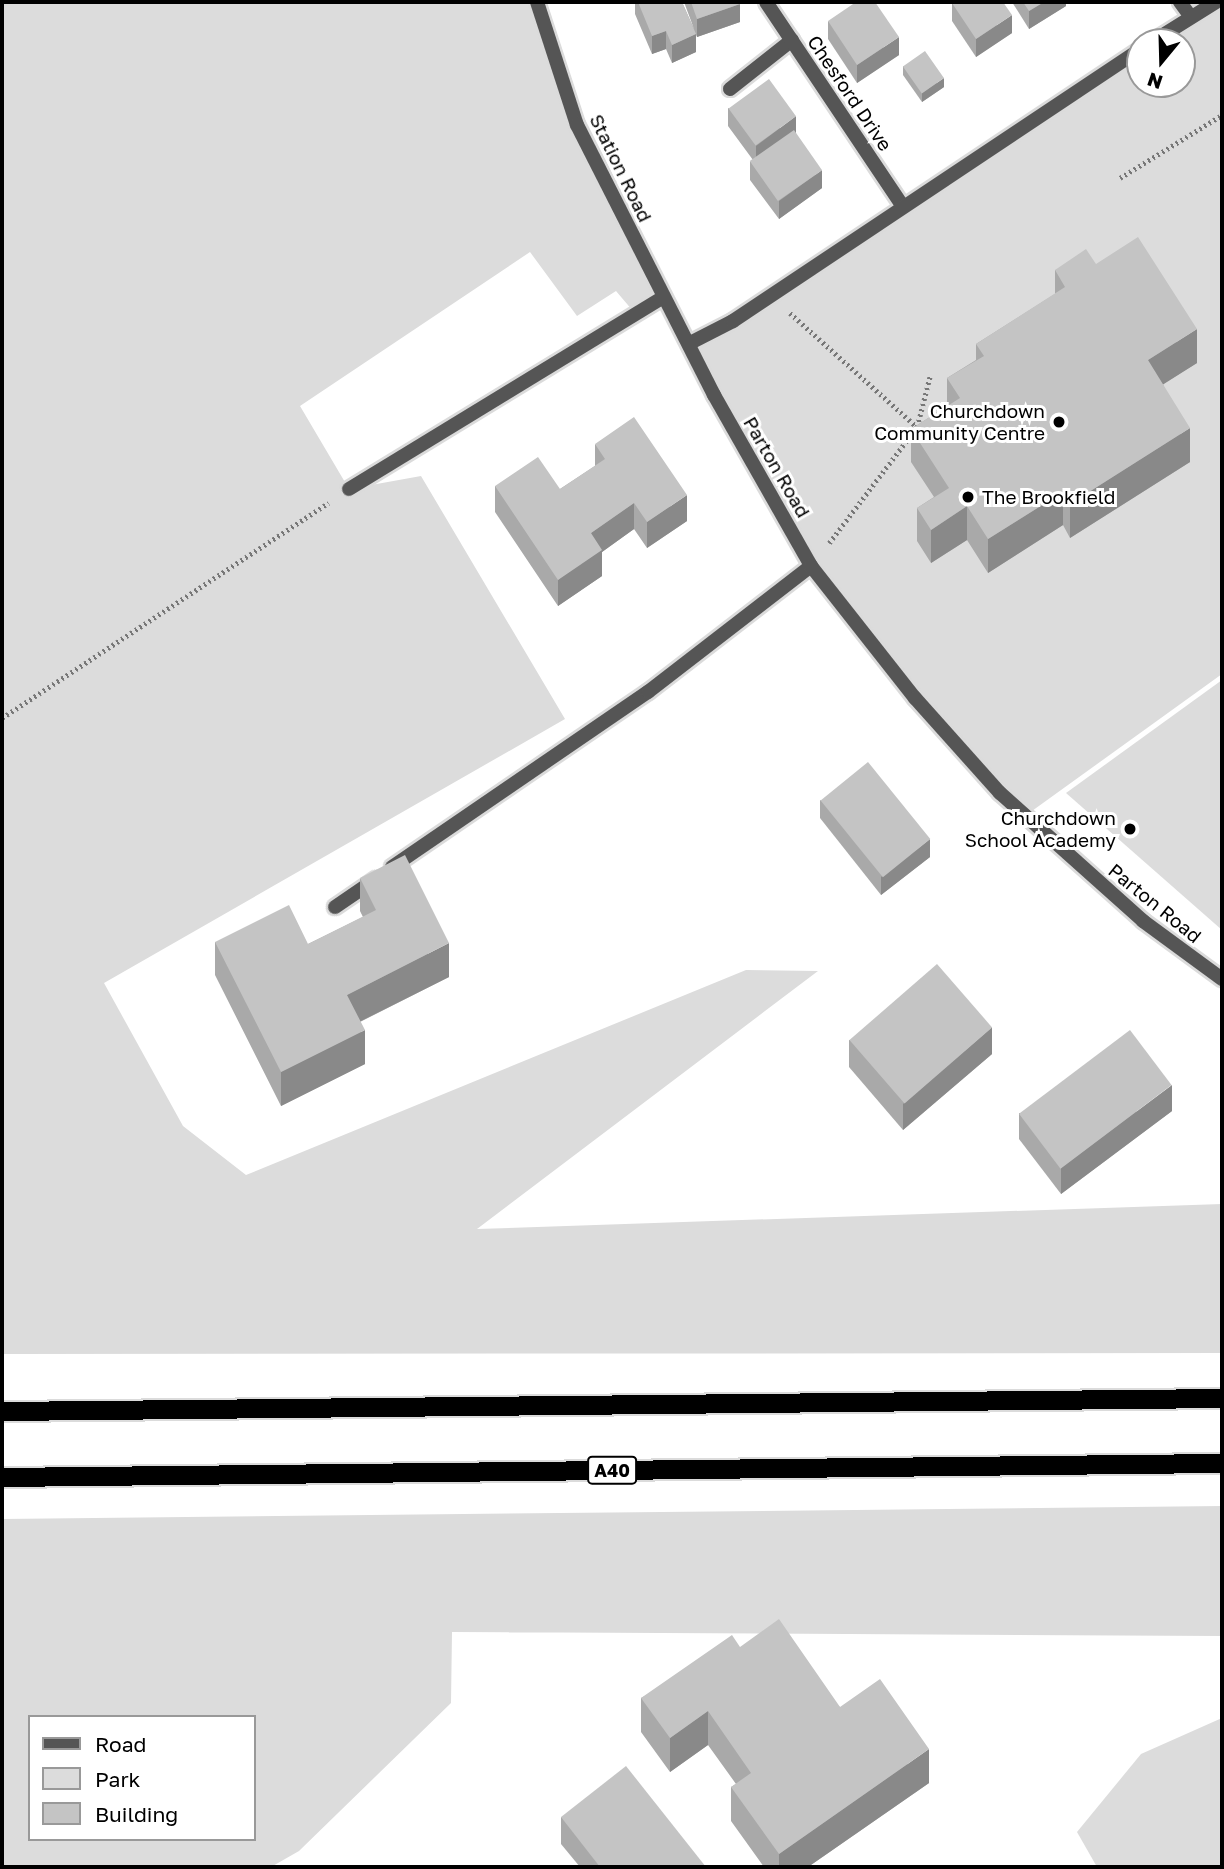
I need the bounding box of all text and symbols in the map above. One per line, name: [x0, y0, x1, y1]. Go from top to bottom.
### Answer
north arrow: [1126, 28, 1196, 98]
street label: Chesford Drive: [803, 31, 897, 155]
text: N: [1144, 68, 1165, 95]
street label: Station Road: [585, 110, 657, 226]
place label: Churchdown Community Centre: [874, 400, 1045, 444]
street label: Parton Road: [739, 412, 815, 522]
marker: Churchdown Community Centre: [1051, 414, 1067, 430]
place label: The Brookfield: [982, 486, 1115, 508]
marker: The Brookfield: [960, 489, 976, 505]
place label: Churchdown School Academy: [965, 807, 1116, 851]
marker: Churchdown School Academy: [1122, 821, 1138, 837]
street label: Parton Road: [1104, 859, 1206, 947]
road number: A40: [586, 1456, 638, 1484]
legend: [28, 1715, 256, 1841]
text: Road: [95, 1731, 146, 1757]
text: Park: [95, 1766, 140, 1792]
text: Building: [95, 1801, 178, 1827]

